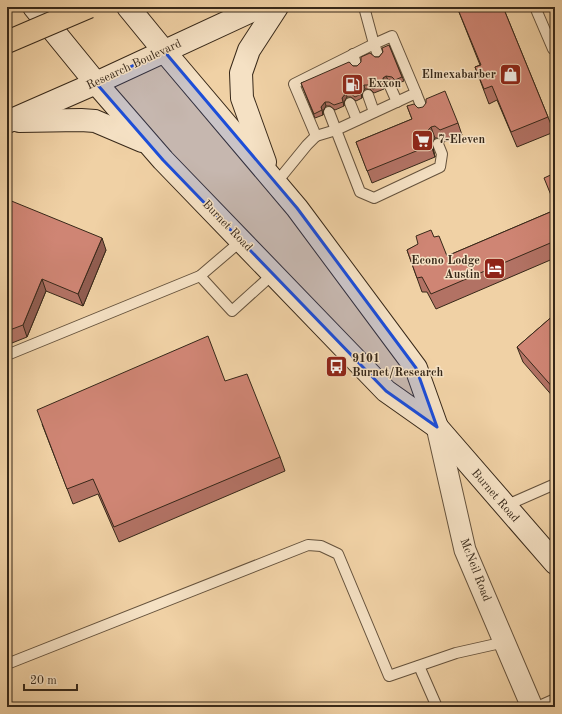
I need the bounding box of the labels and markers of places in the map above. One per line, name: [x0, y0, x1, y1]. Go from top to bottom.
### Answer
shop icon: Elmexabarber: [498, 62, 524, 88]
place label: Elmexabarber: [422, 69, 496, 81]
fuel station icon: Exxon: [340, 71, 366, 97]
place label: Exxon: [368, 78, 401, 90]
supermarket icon: 7-Eleven: [409, 127, 435, 153]
place label: 7-Eleven: [438, 134, 485, 146]
place label: Econo Lodge Austin: [411, 255, 480, 281]
hotel icon: Econo Lodge Austin: [482, 255, 508, 281]
bus stop icon: 9101 Burnet/Research: [324, 353, 350, 379]
place label: 9101 Burnet/Research: [352, 353, 444, 379]

